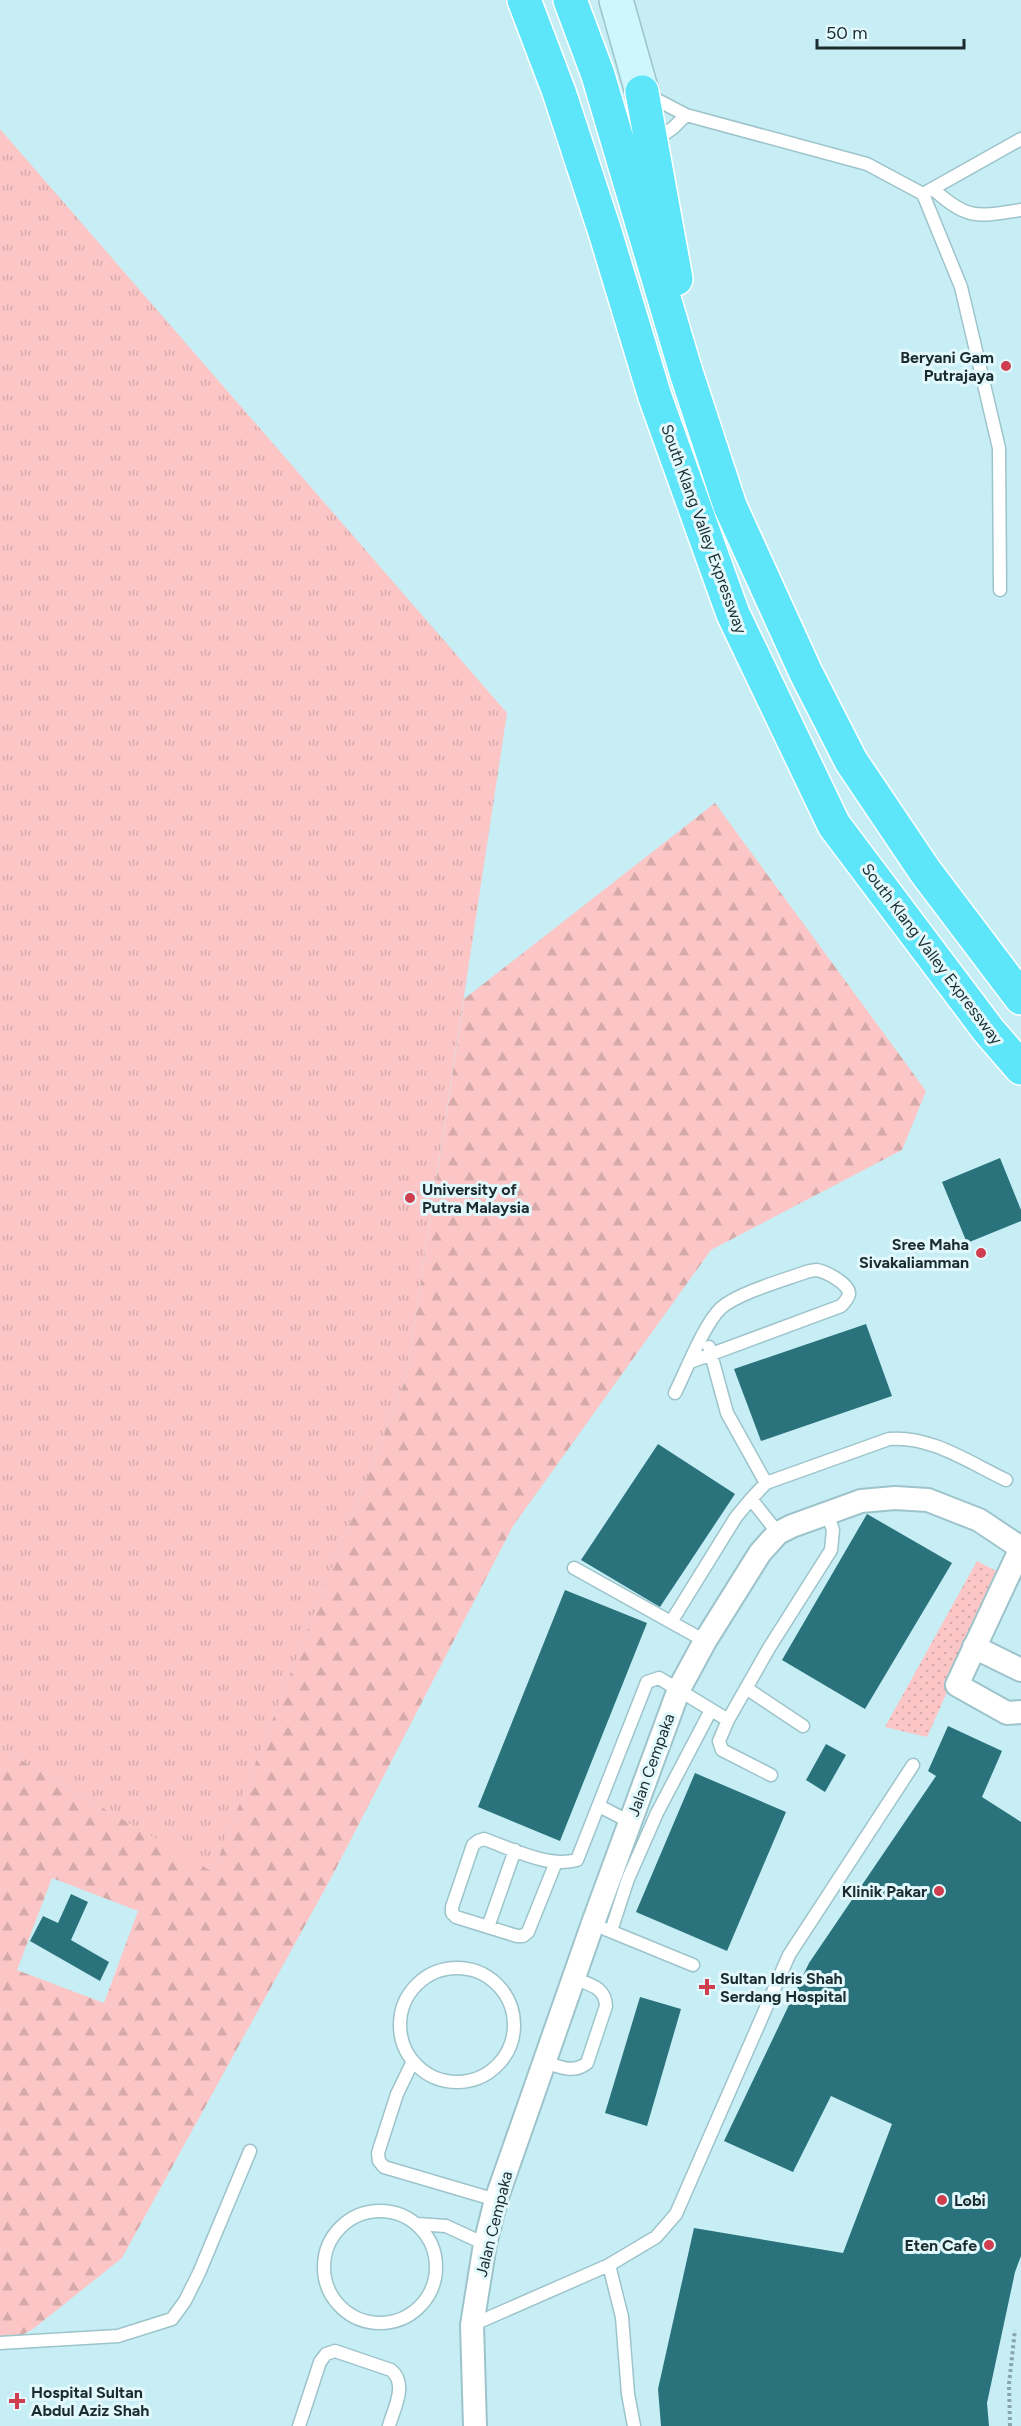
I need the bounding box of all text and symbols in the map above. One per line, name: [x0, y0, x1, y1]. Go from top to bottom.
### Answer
scale bar: [817, 12, 964, 50]
text: 50 m: [826, 22, 868, 44]
place label: Beryani Gam Putrajaya: [900, 348, 994, 385]
marker: Beryani Gam Putrajaya: [999, 359, 1013, 373]
street label: South Klang Valley Expressway: [657, 422, 751, 637]
street label: South Klang Valley Expressway: [858, 860, 1007, 1049]
place label: University of Putra Malaysia: [422, 1180, 529, 1217]
marker: University of Putra Malaysia: [403, 1191, 417, 1205]
place label: Sree Maha Sivakaliamman: [859, 1235, 969, 1272]
marker: Sree Maha Sivakaliamman: [974, 1246, 988, 1260]
street label: Jalan Cempaka: [624, 1711, 678, 1819]
place label: Klinik Pakar: [842, 1882, 927, 1901]
marker: Klinik Pakar: [932, 1884, 946, 1898]
place label: Sultan Idris Shah Serdang Hospital: [720, 1969, 847, 2006]
marker: Sultan Idris Shah Serdang Hospital: [698, 1978, 716, 1996]
street label: Jalan Cempaka: [472, 2169, 516, 2279]
place label: Lobi: [954, 2191, 986, 2210]
marker: Lobi: [935, 2193, 949, 2207]
place label: Eten Cafe: [904, 2236, 977, 2255]
marker: Eten Cafe: [982, 2238, 996, 2252]
place label: Hospital Sultan Abdul Aziz Shah: [31, 2383, 149, 2420]
marker: Hospital Sultan Abdul Aziz Shah: [8, 2392, 26, 2410]

